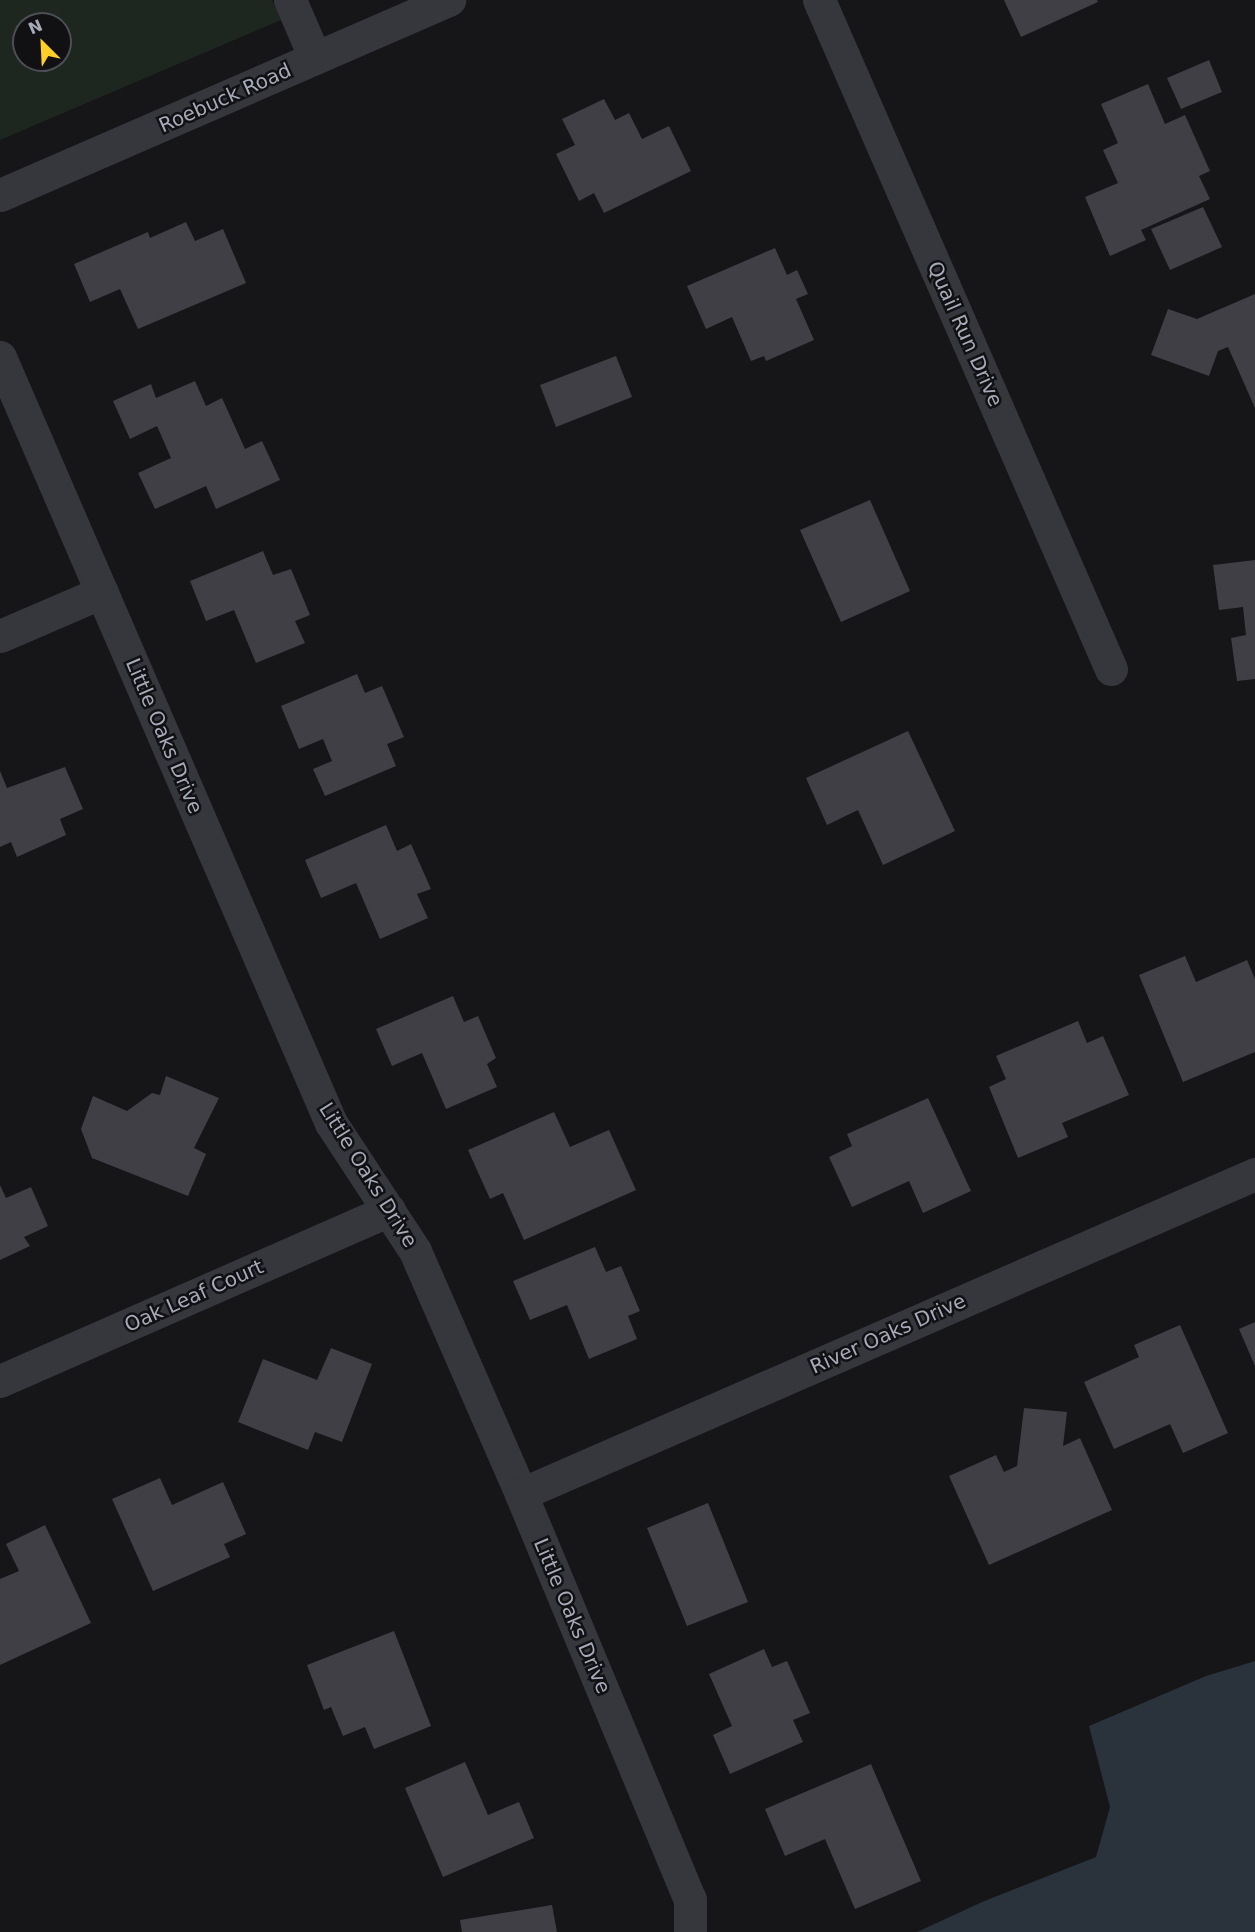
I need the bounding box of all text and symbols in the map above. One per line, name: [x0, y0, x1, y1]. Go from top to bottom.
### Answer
north arrow: [12, 12, 72, 72]
text: N: [25, 16, 45, 38]
street label: Roebuck Road: [155, 58, 295, 138]
street label: Quail Run Drive: [922, 258, 1008, 410]
street label: Little Oaks Drive: [120, 655, 208, 817]
street label: Little Oaks Drive: [314, 1098, 422, 1252]
street label: Oak Leaf Court: [121, 1255, 267, 1337]
street label: River Oaks Drive: [806, 1289, 970, 1379]
street label: Little Oaks Drive: [528, 1535, 616, 1697]

